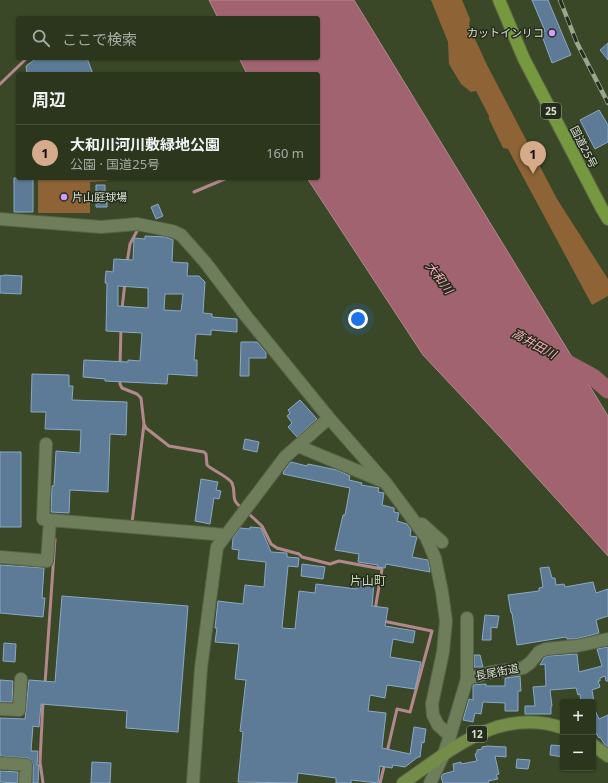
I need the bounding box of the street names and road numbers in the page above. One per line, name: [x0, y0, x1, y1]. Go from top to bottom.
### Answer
road number: 25: [541, 103, 561, 119]
street label: 国道25号: [567, 123, 601, 170]
street label: 長尾街道: [474, 660, 520, 683]
road number: 12: [467, 726, 487, 742]

